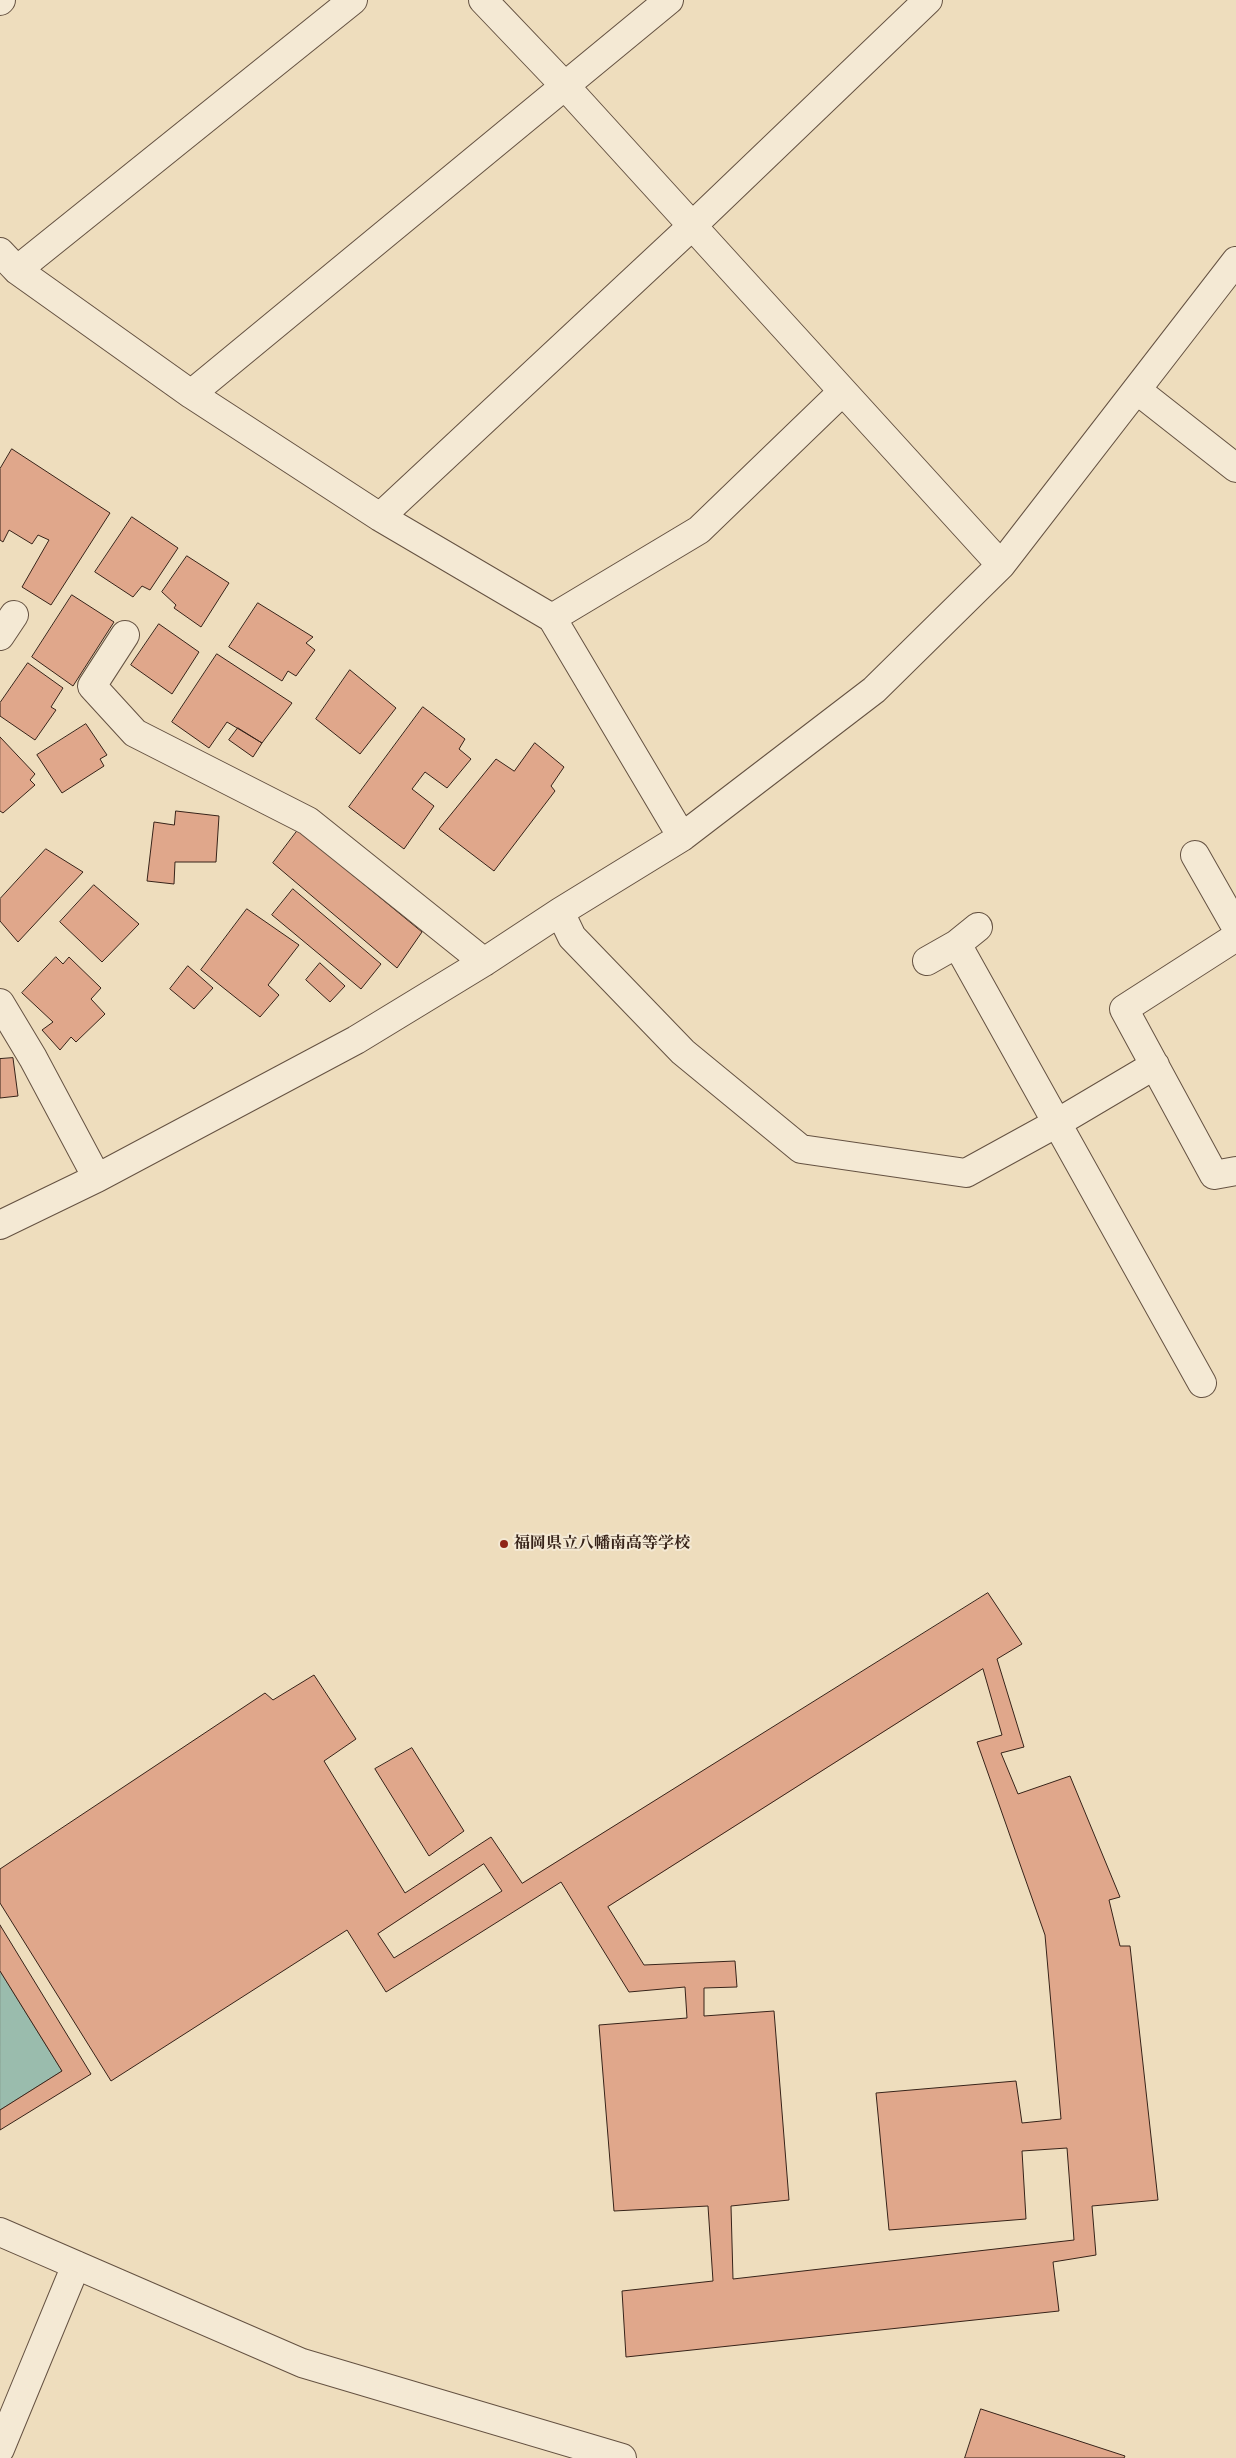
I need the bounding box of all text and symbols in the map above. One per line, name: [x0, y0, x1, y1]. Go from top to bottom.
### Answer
place label: 福岡県立八幡南高等学校: [514, 1534, 690, 1554]
marker: 福岡県立八幡南高等学校: [498, 1538, 510, 1550]

